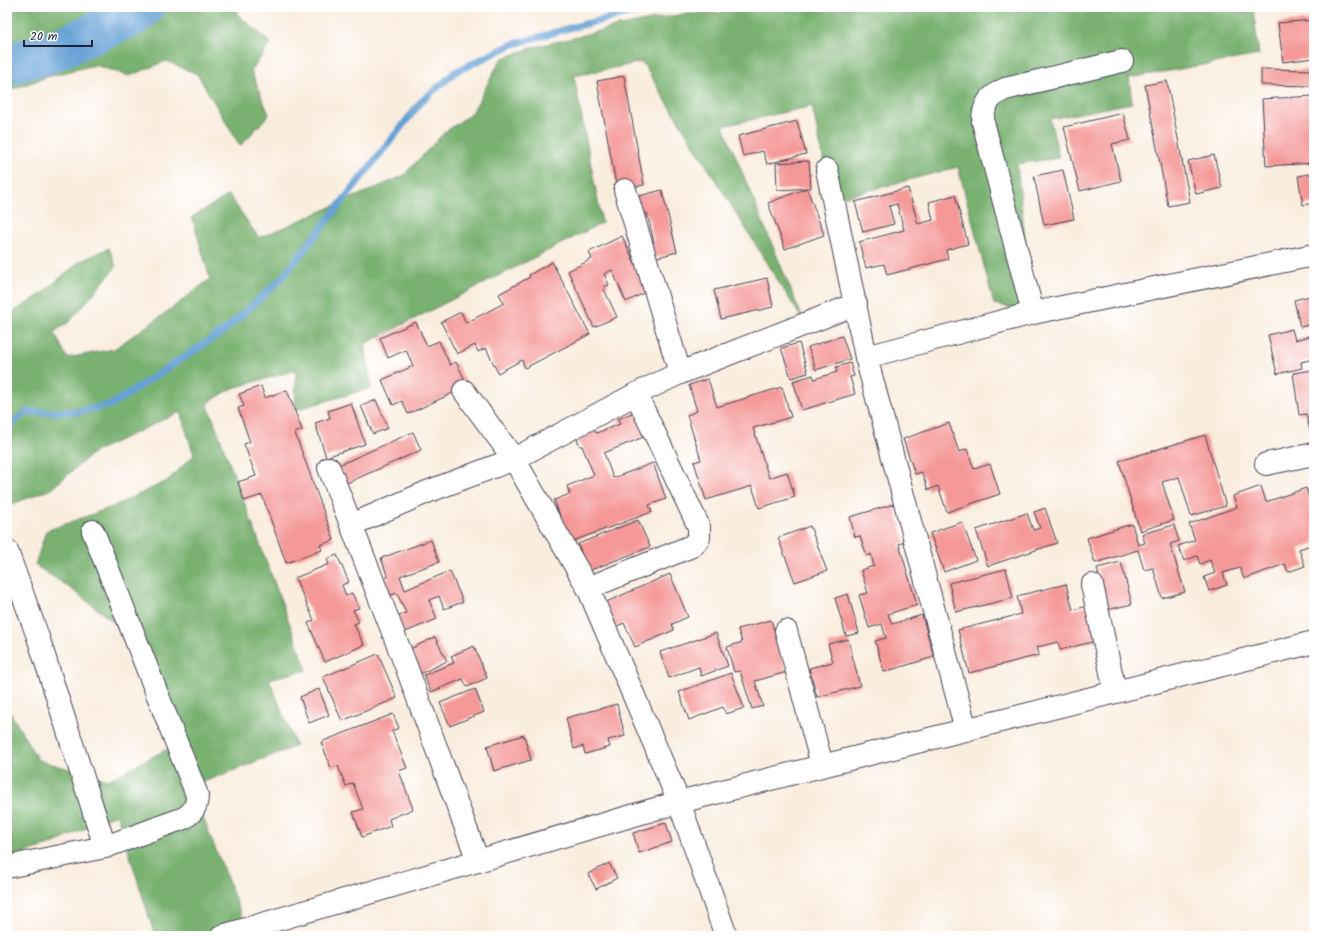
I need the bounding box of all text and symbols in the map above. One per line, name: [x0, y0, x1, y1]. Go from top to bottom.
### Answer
scale bar: [24, 22, 92, 48]
text: 20 m: [30, 27, 58, 46]

